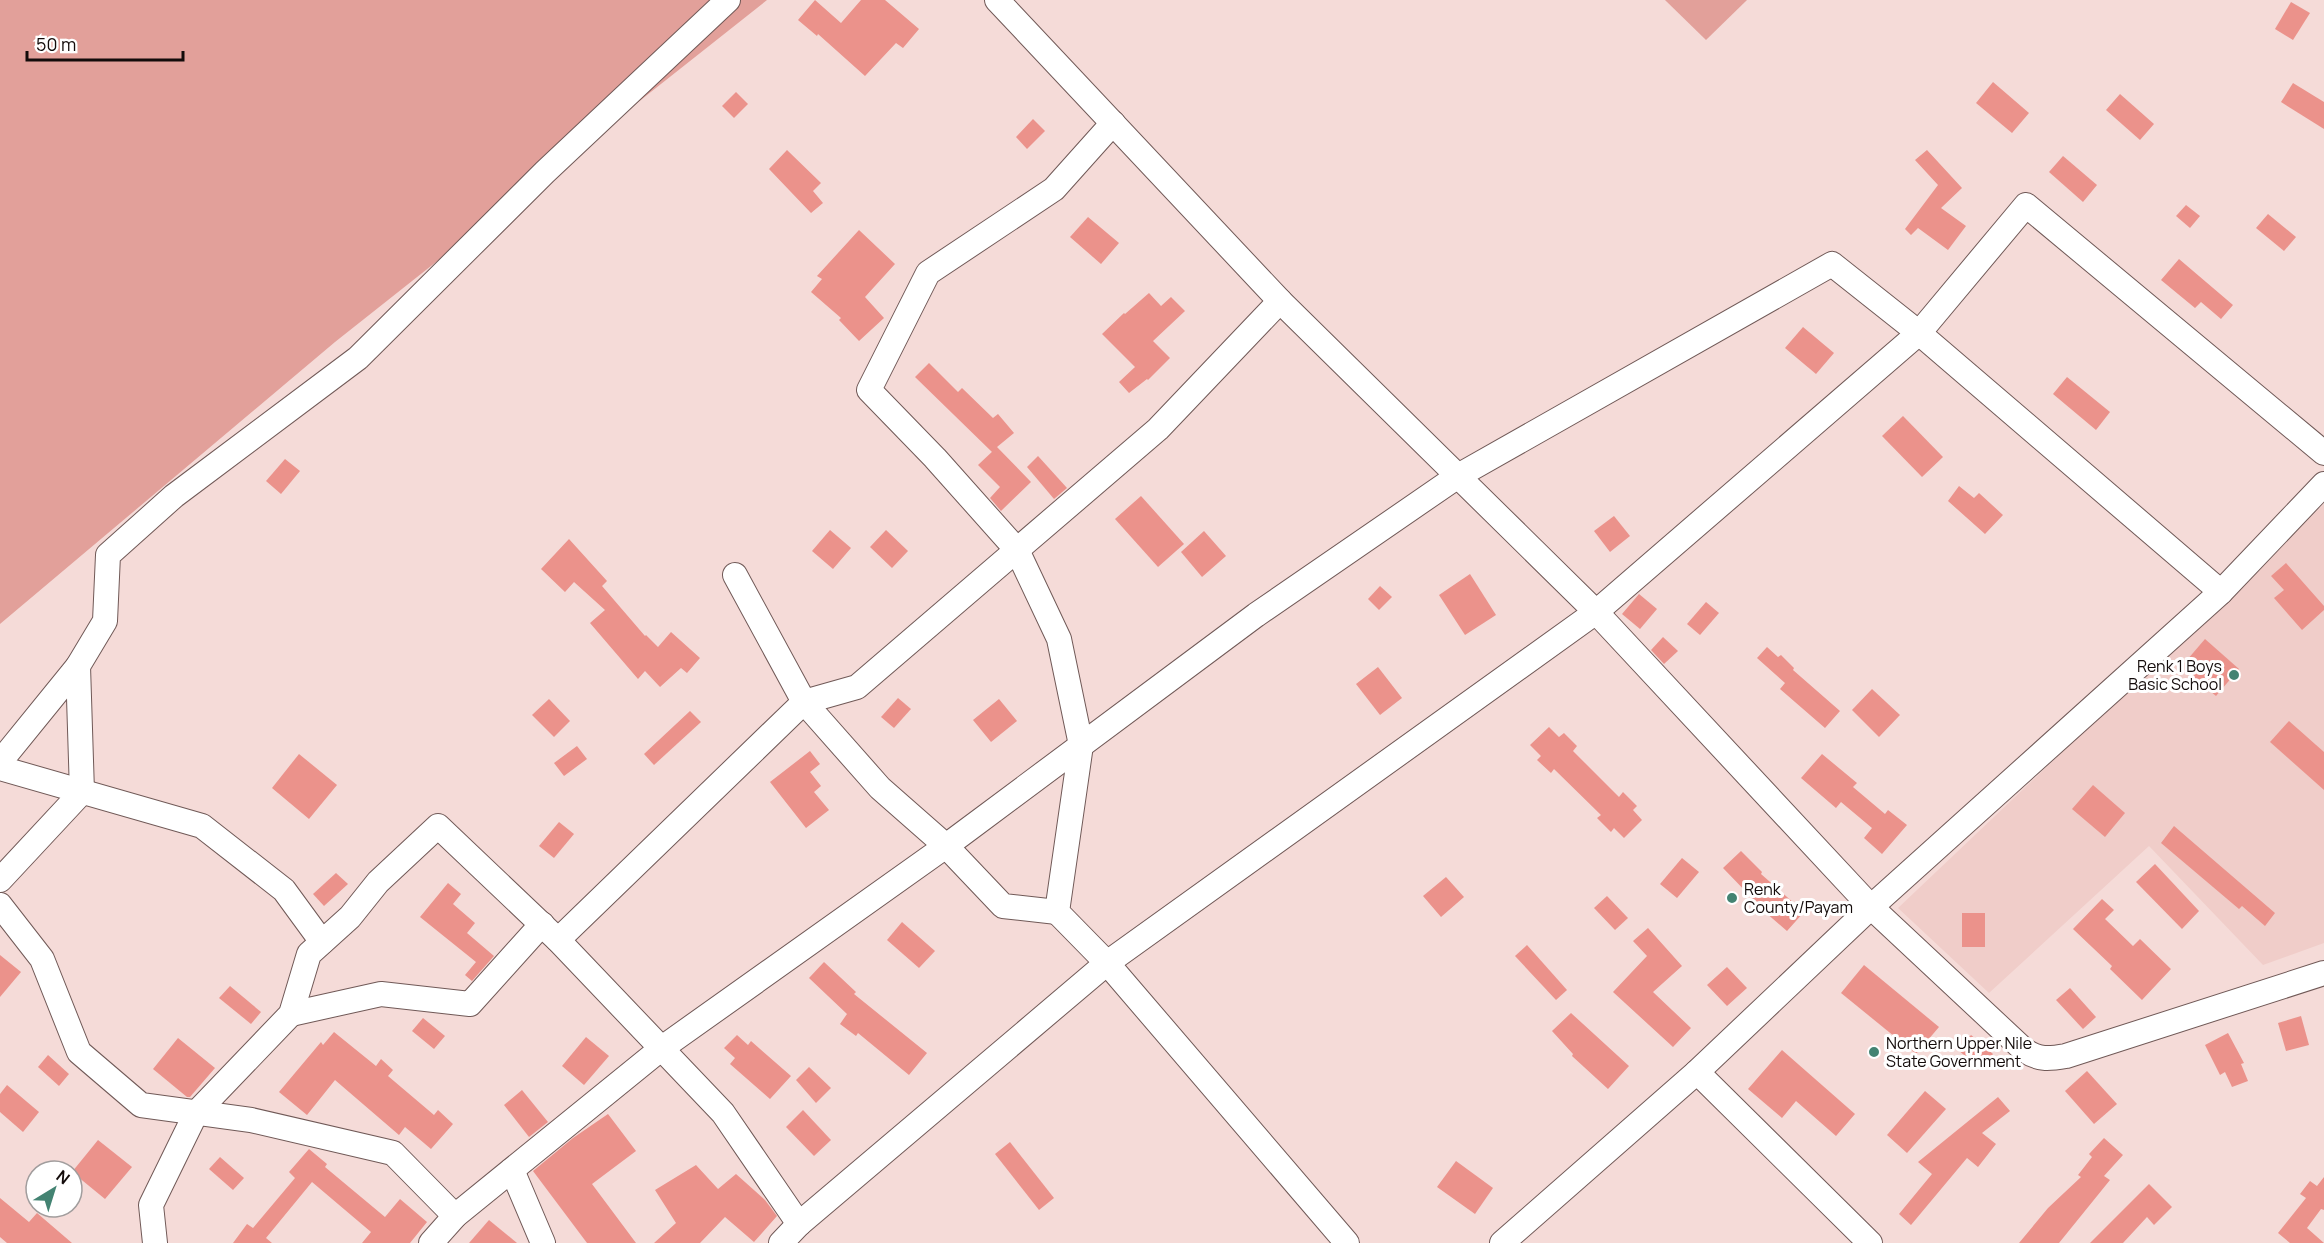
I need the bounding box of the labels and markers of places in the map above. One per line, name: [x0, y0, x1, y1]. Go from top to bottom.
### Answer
place label: Renk 1 Boys Basic School: [2128, 655, 2222, 695]
marker: Renk 1 Boys Basic School: [2227, 668, 2241, 682]
place label: Renk County/Payam: [1744, 878, 1853, 918]
marker: Renk County/Payam: [1725, 891, 1739, 905]
place label: Northern Upper Nile State Government: [1886, 1032, 2032, 1072]
marker: Northern Upper Nile State Government: [1867, 1045, 1881, 1059]

